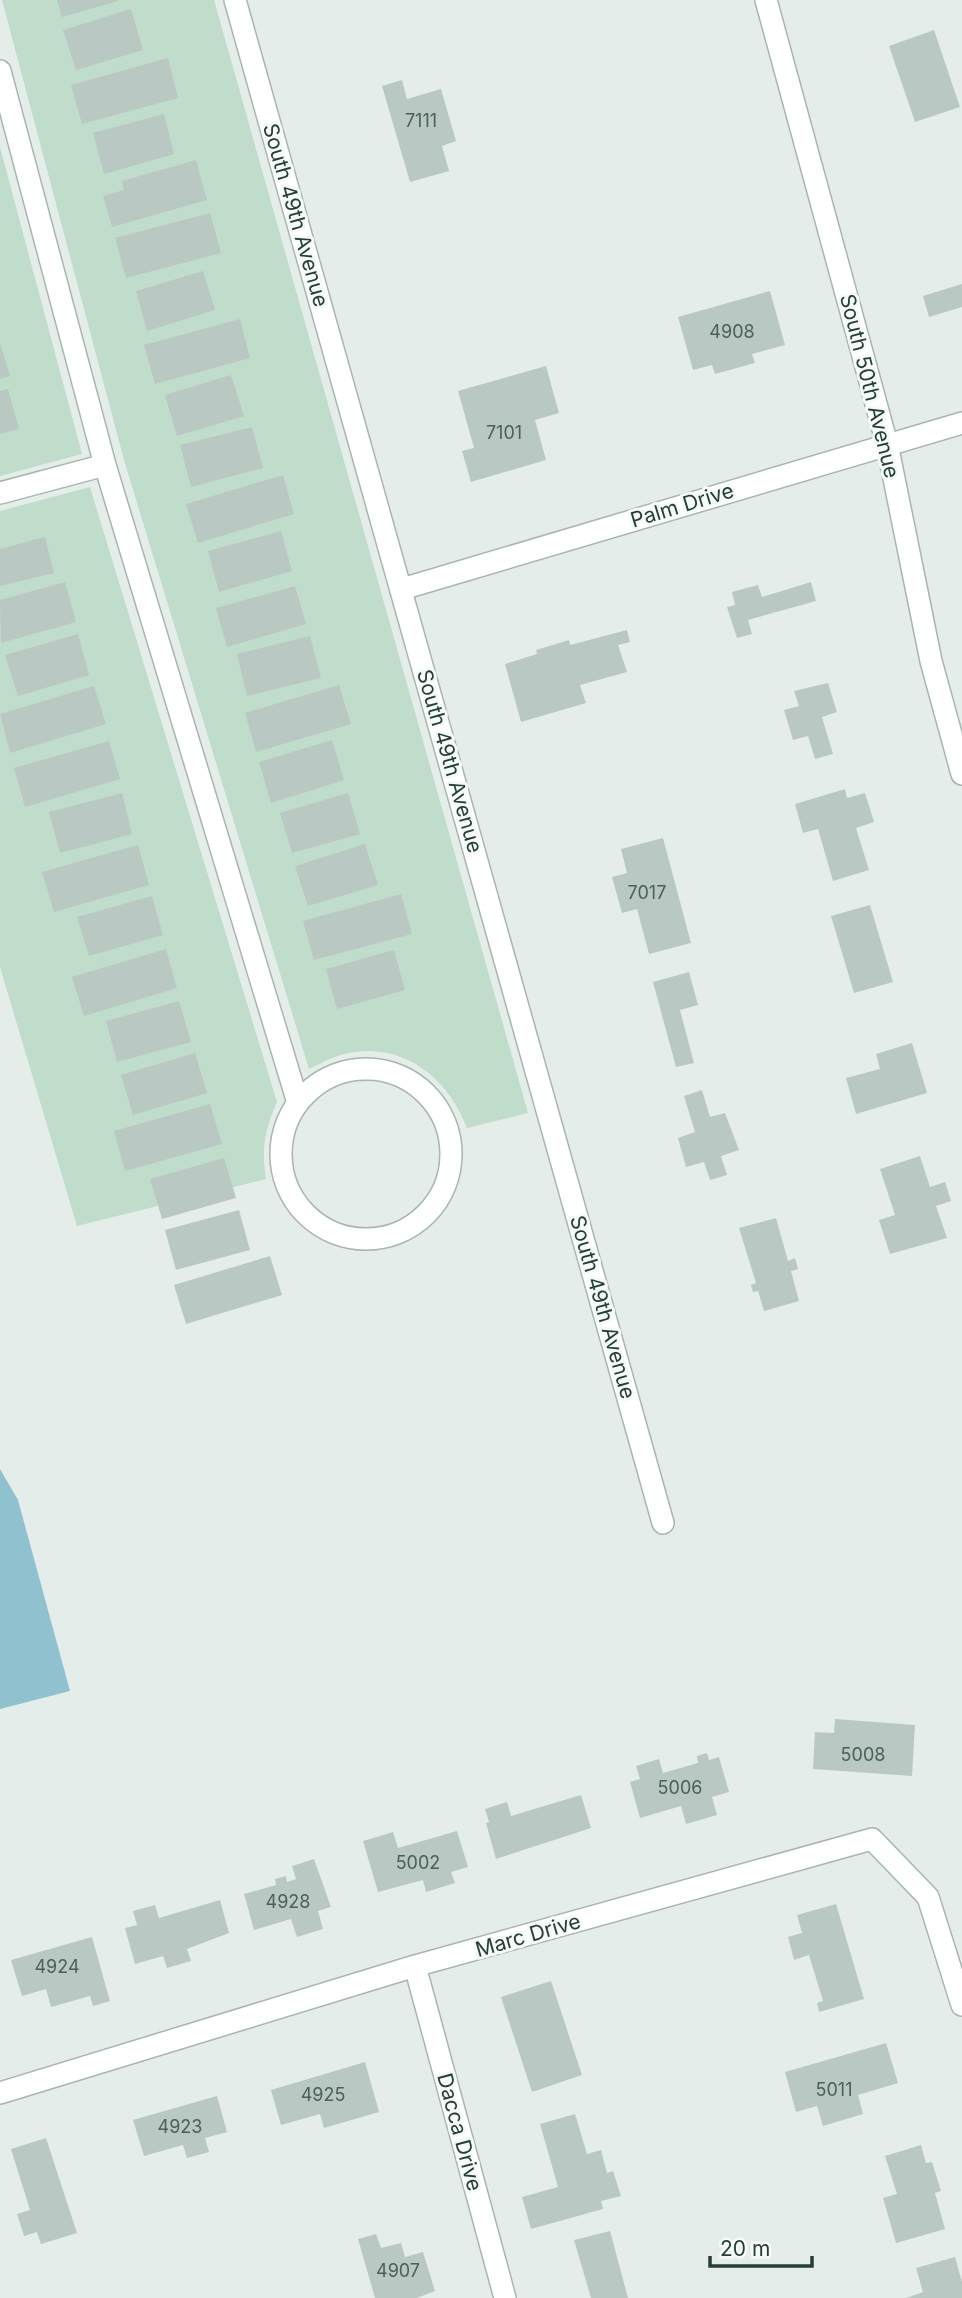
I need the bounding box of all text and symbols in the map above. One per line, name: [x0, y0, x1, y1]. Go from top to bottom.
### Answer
house number: 7111: [405, 110, 437, 131]
street label: South 49th Avenue: [258, 120, 334, 310]
street label: South 50th Avenue: [835, 291, 905, 481]
house number: 4908: [709, 321, 755, 342]
house number: 7101: [486, 422, 522, 443]
street label: Palm Drive: [627, 477, 737, 533]
street label: South 49th Avenue: [412, 666, 488, 856]
house number: 7017: [628, 882, 666, 903]
street label: South 49th Avenue: [565, 1212, 641, 1402]
house number: 5008: [841, 1744, 885, 1765]
house number: 5006: [658, 1777, 702, 1798]
house number: 5002: [396, 1852, 440, 1873]
house number: 4928: [266, 1891, 310, 1912]
street label: Marc Drive: [472, 1908, 584, 1962]
house number: 4924: [34, 1956, 80, 1977]
street label: Dacca Drive: [432, 2070, 488, 2194]
house number: 5011: [816, 2079, 852, 2100]
house number: 4925: [301, 2084, 345, 2105]
house number: 4923: [158, 2116, 202, 2137]
scale bar: [710, 2224, 811, 2268]
text: 20 m: [720, 2236, 770, 2261]
house number: 4907: [376, 2260, 420, 2281]

